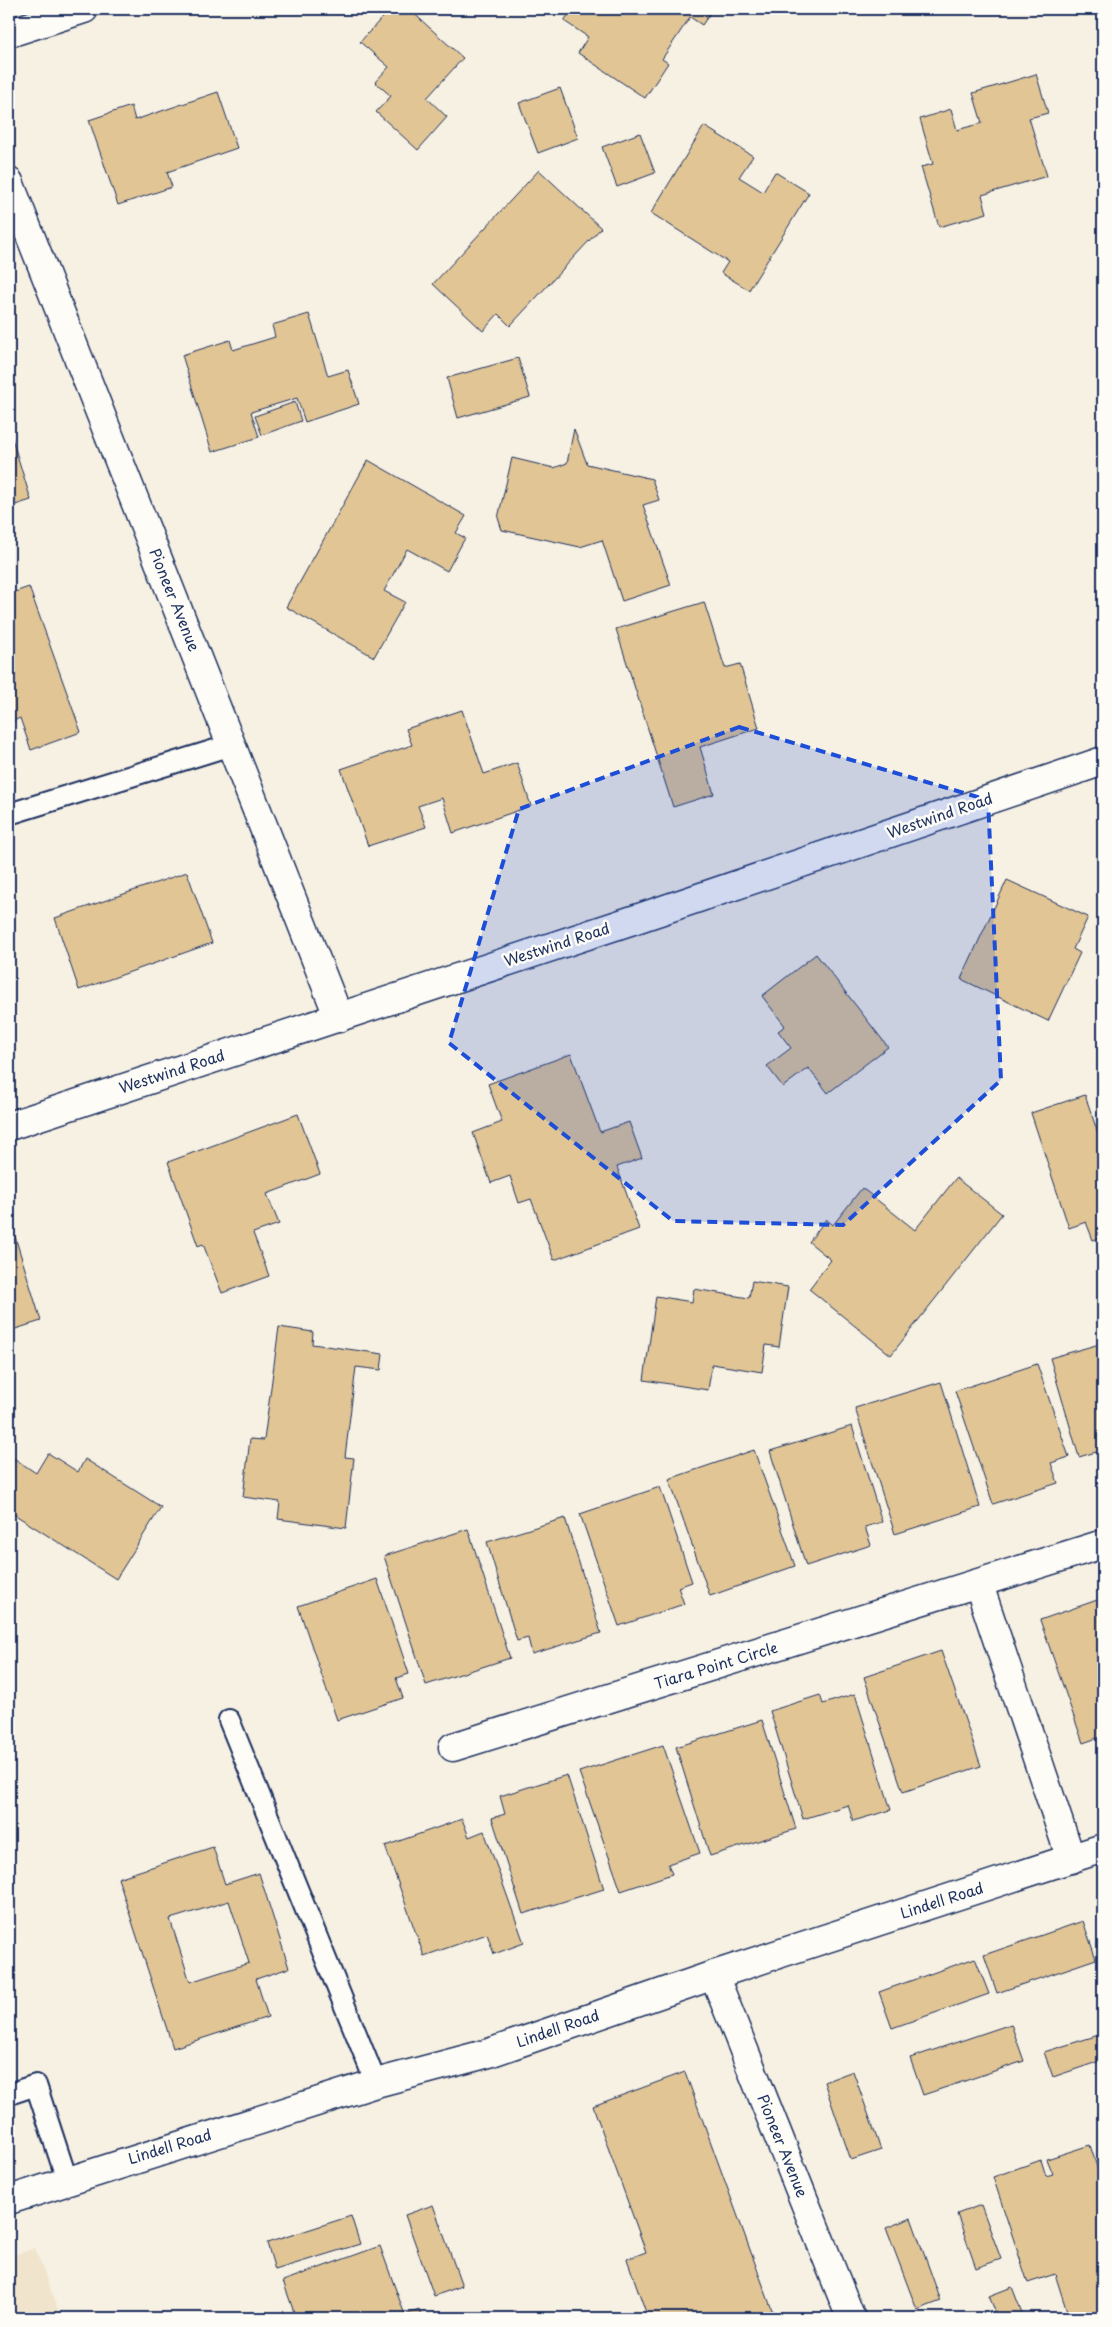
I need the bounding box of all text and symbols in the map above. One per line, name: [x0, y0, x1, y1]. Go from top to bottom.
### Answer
street label: Pioneer Avenue: [144, 544, 207, 654]
street label: Westwind Road: [884, 786, 995, 843]
street label: Westwind Road: [501, 916, 612, 972]
street label: Westwind Road: [116, 1043, 227, 1099]
street label: Tiara Point Circle: [651, 1635, 780, 1694]
street label: Lindell Road: [897, 1875, 986, 1924]
street label: Lindell Road: [513, 2003, 602, 2053]
street label: Pioneer Avenue: [752, 2090, 815, 2200]
street label: Lindell Road: [125, 2122, 214, 2169]

